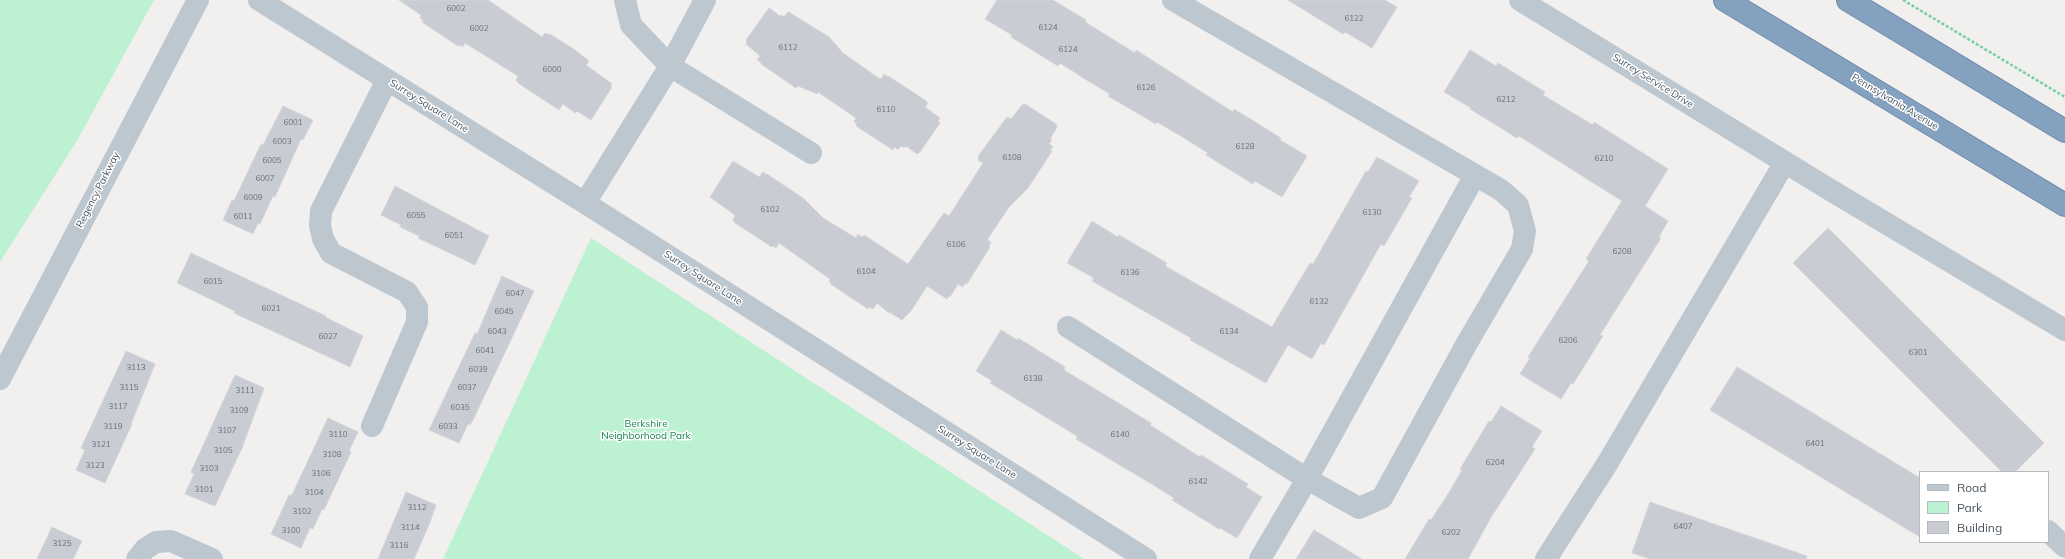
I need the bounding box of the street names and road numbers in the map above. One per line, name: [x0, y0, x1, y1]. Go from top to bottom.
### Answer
street label: Surrey Service Drive: [1610, 51, 1696, 111]
street label: Pennsylvania Avenue: [1850, 71, 1940, 133]
street label: Surrey Square Lane: [387, 77, 471, 135]
street label: Regency Parkway: [74, 150, 122, 230]
street label: Surrey Square Lane: [662, 248, 744, 308]
street label: Surrey Square Lane: [935, 423, 1019, 481]

